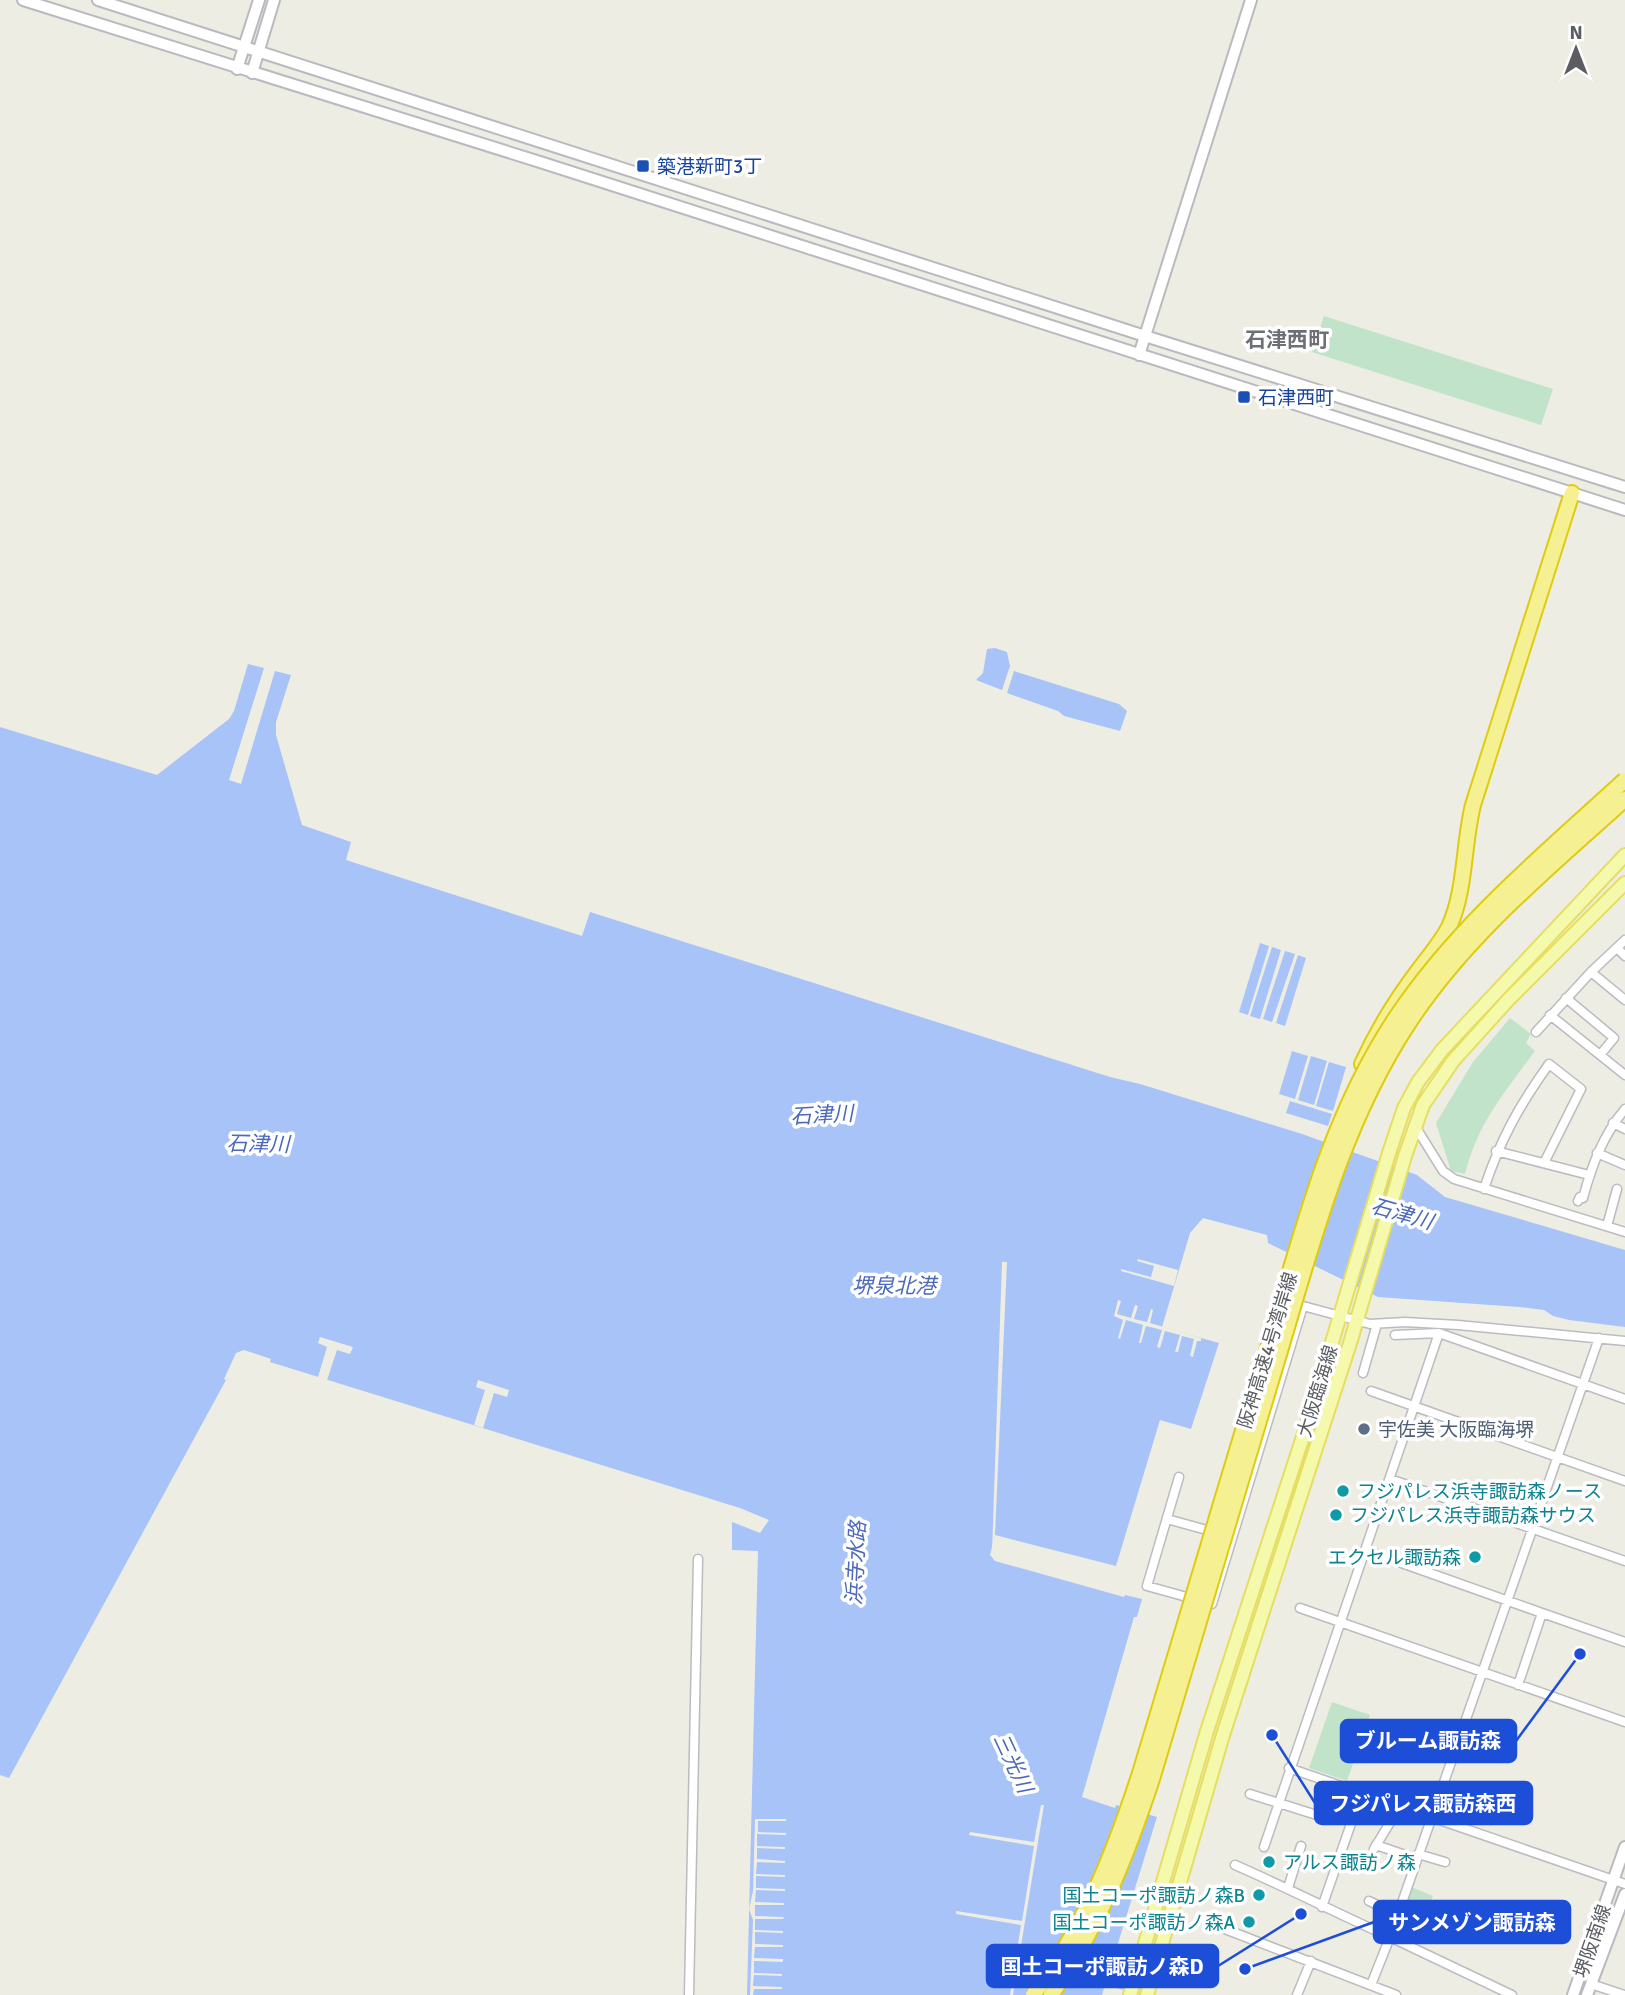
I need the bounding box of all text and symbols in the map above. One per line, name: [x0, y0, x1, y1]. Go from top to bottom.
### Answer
north arrow: [1541, 14, 1611, 84]
text: N: [1569, 21, 1583, 45]
place label: 築港新町3丁: [657, 155, 762, 179]
marker: 築港新町3丁: [635, 158, 651, 174]
district label: 石津西町: [1245, 327, 1329, 353]
place label: 石津西町: [1258, 386, 1334, 410]
marker: 石津西町: [1236, 389, 1252, 405]
water label: 石津川: [790, 1100, 856, 1130]
water label: 石津川: [226, 1130, 292, 1158]
water label: 石津川: [1368, 1193, 1438, 1236]
street label: 阪神高速4号湾岸線: [1233, 1269, 1303, 1431]
water label: 堺泉北港: [852, 1273, 939, 1299]
street label: 大阪臨海線: [1293, 1342, 1343, 1440]
place label: 宇佐美 大阪臨海堺: [1378, 1418, 1534, 1442]
marker: 宇佐美 大阪臨海堺: [1356, 1421, 1372, 1437]
place label: フジパレス浜寺諏訪森ノース: [1357, 1480, 1602, 1504]
marker: フジパレス浜寺諏訪森ノース: [1335, 1483, 1351, 1499]
place label: フジパレス浜寺諏訪森サウス: [1350, 1504, 1596, 1528]
marker: フジパレス浜寺諏訪森サウス: [1328, 1507, 1344, 1523]
water label: 浜寺水路: [841, 1518, 871, 1606]
place label: エクセル諏訪森: [1328, 1546, 1461, 1570]
marker: エクセル諏訪森: [1467, 1549, 1483, 1565]
callout: ブルーム諏訪森: [1341, 1720, 1516, 1762]
text: ブルーム諏訪森: [1355, 1728, 1501, 1754]
water label: 三光川: [988, 1729, 1039, 1799]
callout: フジパレス諏訪森西: [1315, 1782, 1532, 1824]
text: フジパレス諏訪森西: [1329, 1791, 1517, 1817]
place label: アルス諏訪ノ森: [1283, 1851, 1416, 1875]
marker: アルス諏訪ノ森: [1261, 1854, 1277, 1870]
place label: 国土コーポ諏訪ノ森B: [1063, 1884, 1245, 1908]
marker: 国土コーポ諏訪ノ森B: [1251, 1887, 1267, 1903]
callout: サンメゾン諏訪森: [1374, 1901, 1570, 1943]
street label: 堺阪南線: [1569, 1901, 1617, 1981]
text: サンメゾン諏訪森: [1388, 1910, 1556, 1936]
place label: 国土コーポ諏訪ノ森A: [1052, 1911, 1235, 1935]
marker: 国土コーポ諏訪ノ森A: [1241, 1914, 1257, 1930]
callout: 国土コーポ諏訪ノ森D: [987, 1945, 1218, 1987]
text: 国土コーポ諏訪ノ森D: [1000, 1954, 1204, 1980]

